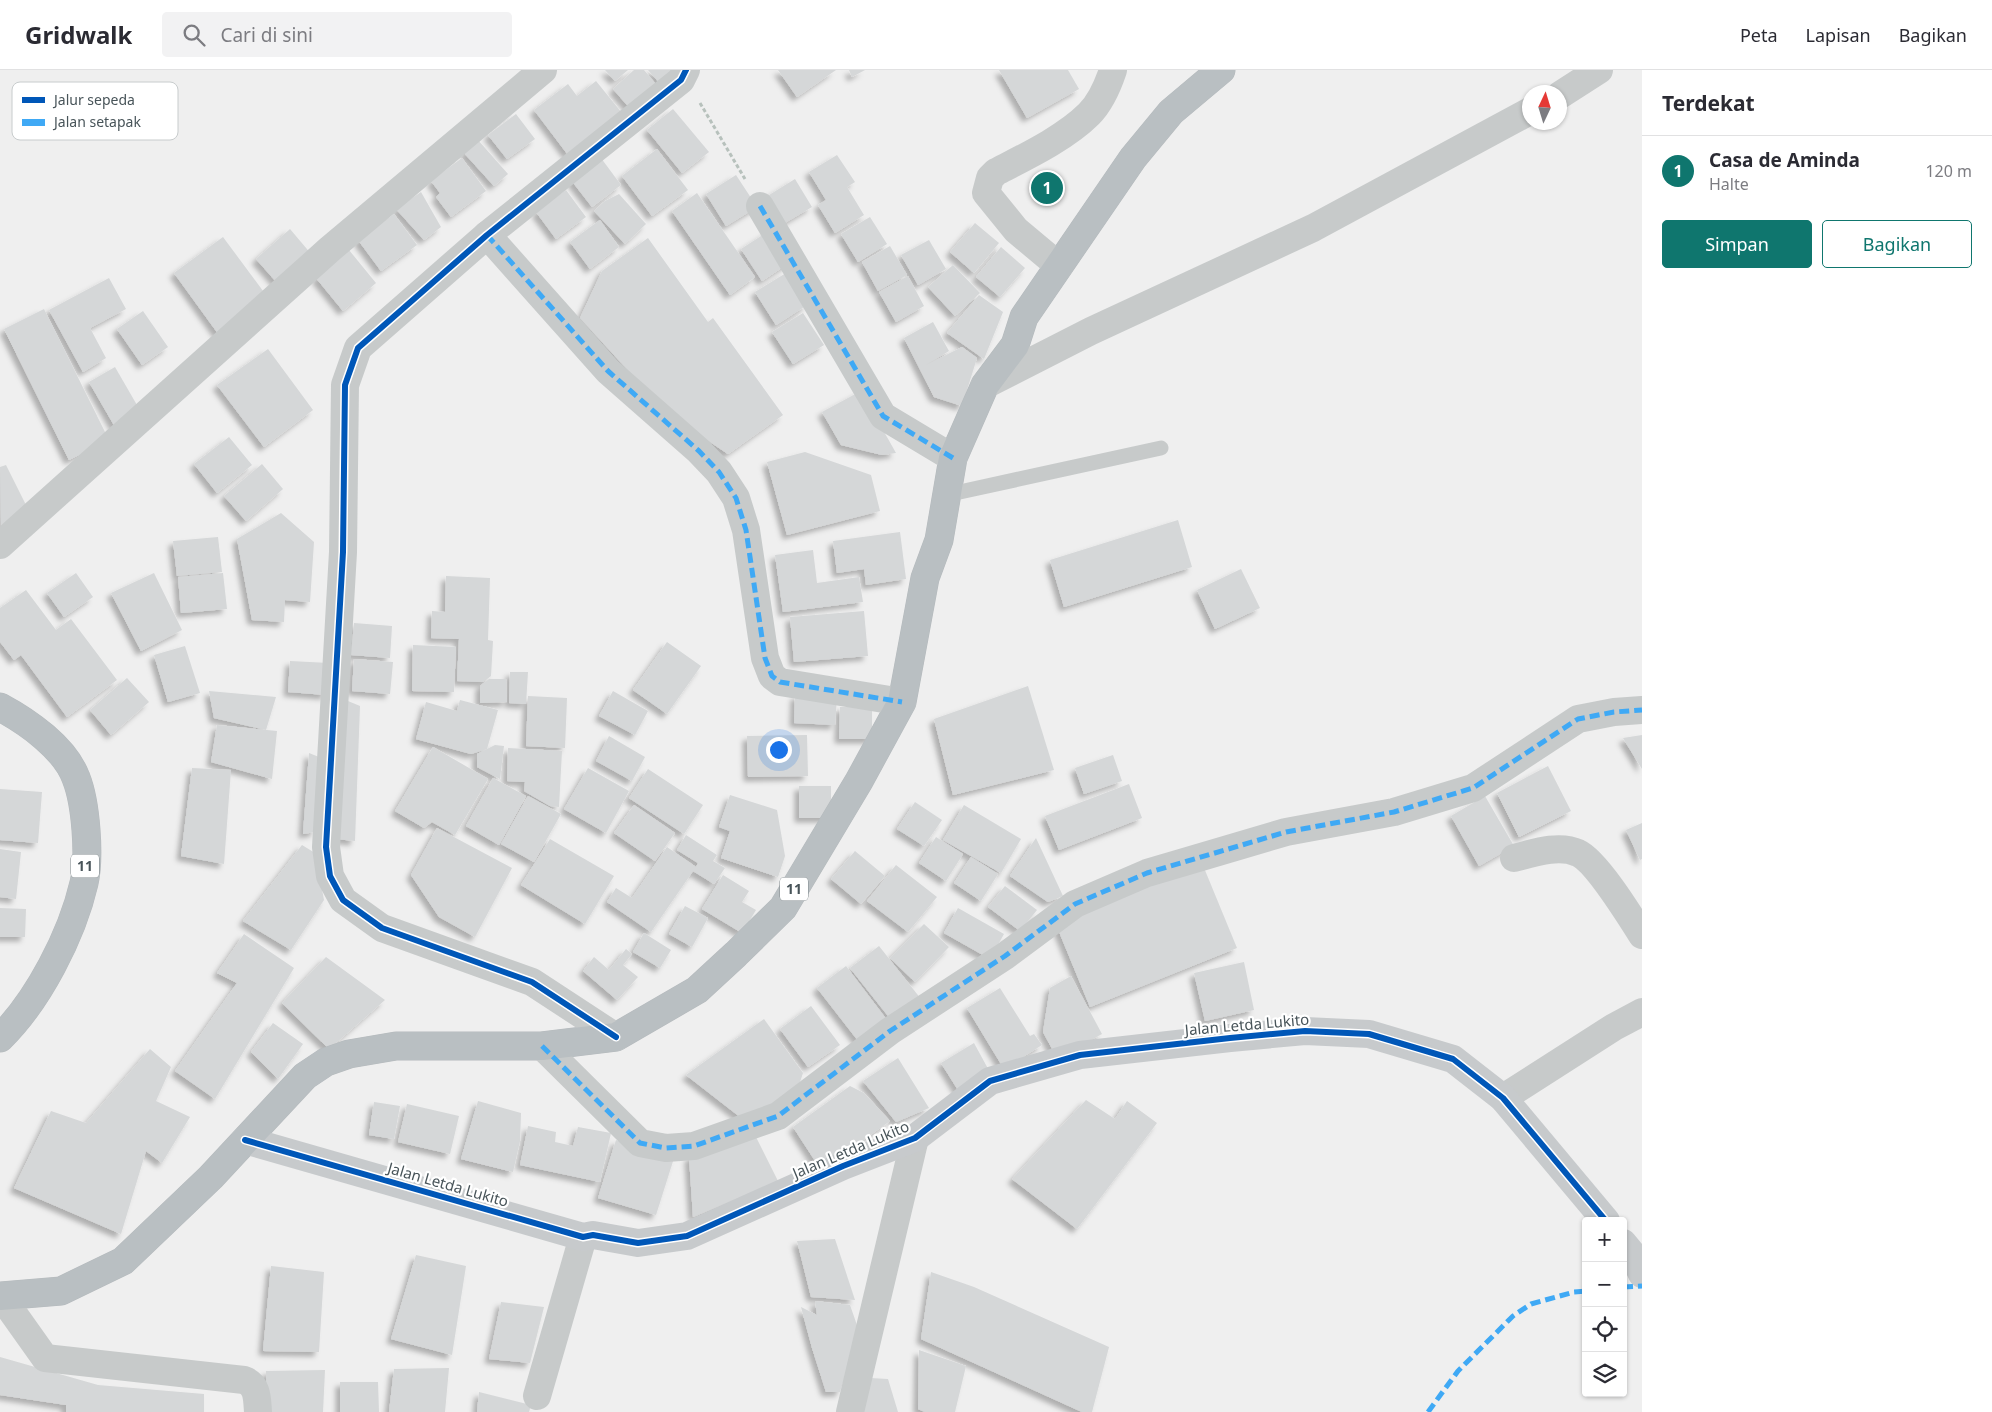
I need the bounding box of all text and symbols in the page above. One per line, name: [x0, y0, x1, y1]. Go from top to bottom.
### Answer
search box: [162, 12, 512, 57]
text: Gridwalk: [25, 18, 132, 51]
icon: search: [180, 21, 208, 49]
text: Cari di sini: [220, 22, 313, 48]
text: Peta: [1740, 23, 1778, 47]
text: Lapisan: [1806, 23, 1871, 47]
text: Bagikan: [1899, 23, 1967, 47]
legend: [12, 82, 178, 140]
north arrow: [1522, 85, 1567, 130]
text: Terdekat: [1662, 89, 1755, 117]
text: Jalur sepeda: [52, 90, 135, 109]
text: Jalan setapak: [52, 112, 141, 131]
text: Casa de Aminda: [1709, 147, 1860, 173]
text: 1: [1673, 160, 1683, 182]
text: 120 m: [1925, 160, 1972, 182]
pin: 1: [1031, 169, 1063, 207]
text: Halte: [1709, 173, 1749, 195]
button: Simpan: [1662, 220, 1812, 268]
button: Bagikan: [1822, 220, 1972, 268]
your location: [766, 737, 792, 763]
road number: 11: [71, 854, 99, 878]
road number: 11: [780, 878, 808, 901]
street label: Jalan Letda Lukito: [1182, 1009, 1310, 1040]
street label: Jalan Letda Lukito: [787, 1116, 912, 1183]
street label: Jalan Letda Lukito: [384, 1157, 511, 1211]
map controls: [1582, 1217, 1627, 1397]
button: +: [1582, 1217, 1627, 1262]
button: −: [1582, 1262, 1627, 1307]
button: locate: [1582, 1307, 1627, 1352]
button: layers: [1582, 1352, 1627, 1397]

